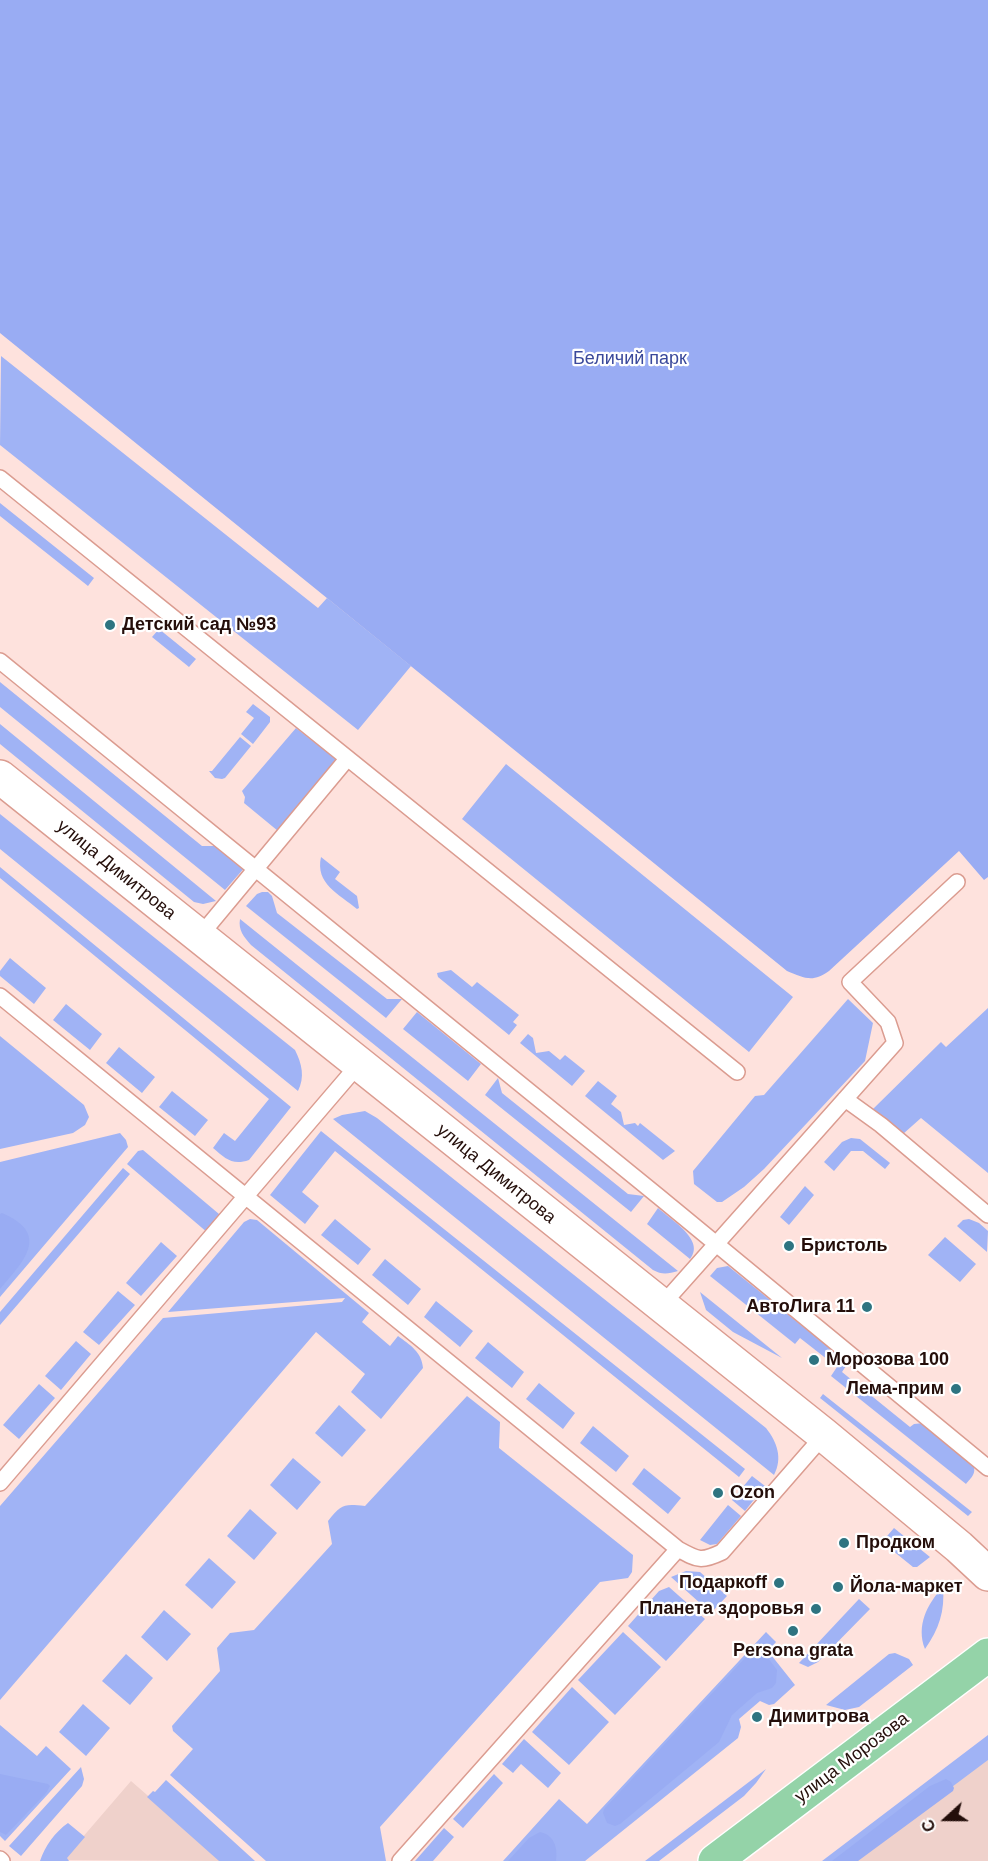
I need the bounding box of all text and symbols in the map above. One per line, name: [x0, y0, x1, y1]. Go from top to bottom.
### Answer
park label: Беличий парк: [573, 348, 687, 370]
place label: Детский сад №93: [122, 614, 276, 636]
marker: Детский сад №93: [103, 618, 117, 632]
street label: улица Димитрова: [52, 815, 180, 925]
street label: улица Димитрова: [432, 1119, 560, 1229]
place label: Бристоль: [801, 1235, 888, 1257]
marker: Бристоль: [782, 1239, 796, 1253]
place label: АвтоЛига 11: [746, 1296, 855, 1318]
marker: АвтоЛига 11: [860, 1300, 874, 1314]
place label: Морозова 100: [826, 1349, 949, 1371]
marker: Морозова 100: [807, 1353, 821, 1367]
place label: Лема-прим: [846, 1378, 944, 1400]
marker: Лема-прим: [949, 1382, 963, 1396]
place label: Ozon: [730, 1482, 775, 1504]
marker: Ozon: [711, 1486, 725, 1500]
place label: Продком: [856, 1532, 935, 1554]
marker: Продком: [837, 1536, 851, 1550]
place label: Подаркоff: [679, 1572, 767, 1594]
marker: Подаркоff: [772, 1576, 786, 1590]
place label: Йола-маркет: [850, 1576, 963, 1598]
marker: Йола-маркет: [831, 1580, 845, 1594]
place label: Планета здоровья: [639, 1598, 804, 1620]
marker: Планета здоровья: [809, 1602, 823, 1616]
marker: Persona grata: [786, 1624, 800, 1638]
place label: Persona grata: [733, 1640, 853, 1662]
place label: Димитрова: [769, 1706, 869, 1728]
street label: улица Морозова: [791, 1708, 913, 1808]
marker: Димитрова: [750, 1710, 764, 1724]
north arrow: [916, 1789, 976, 1849]
text: С: [919, 1817, 939, 1834]

